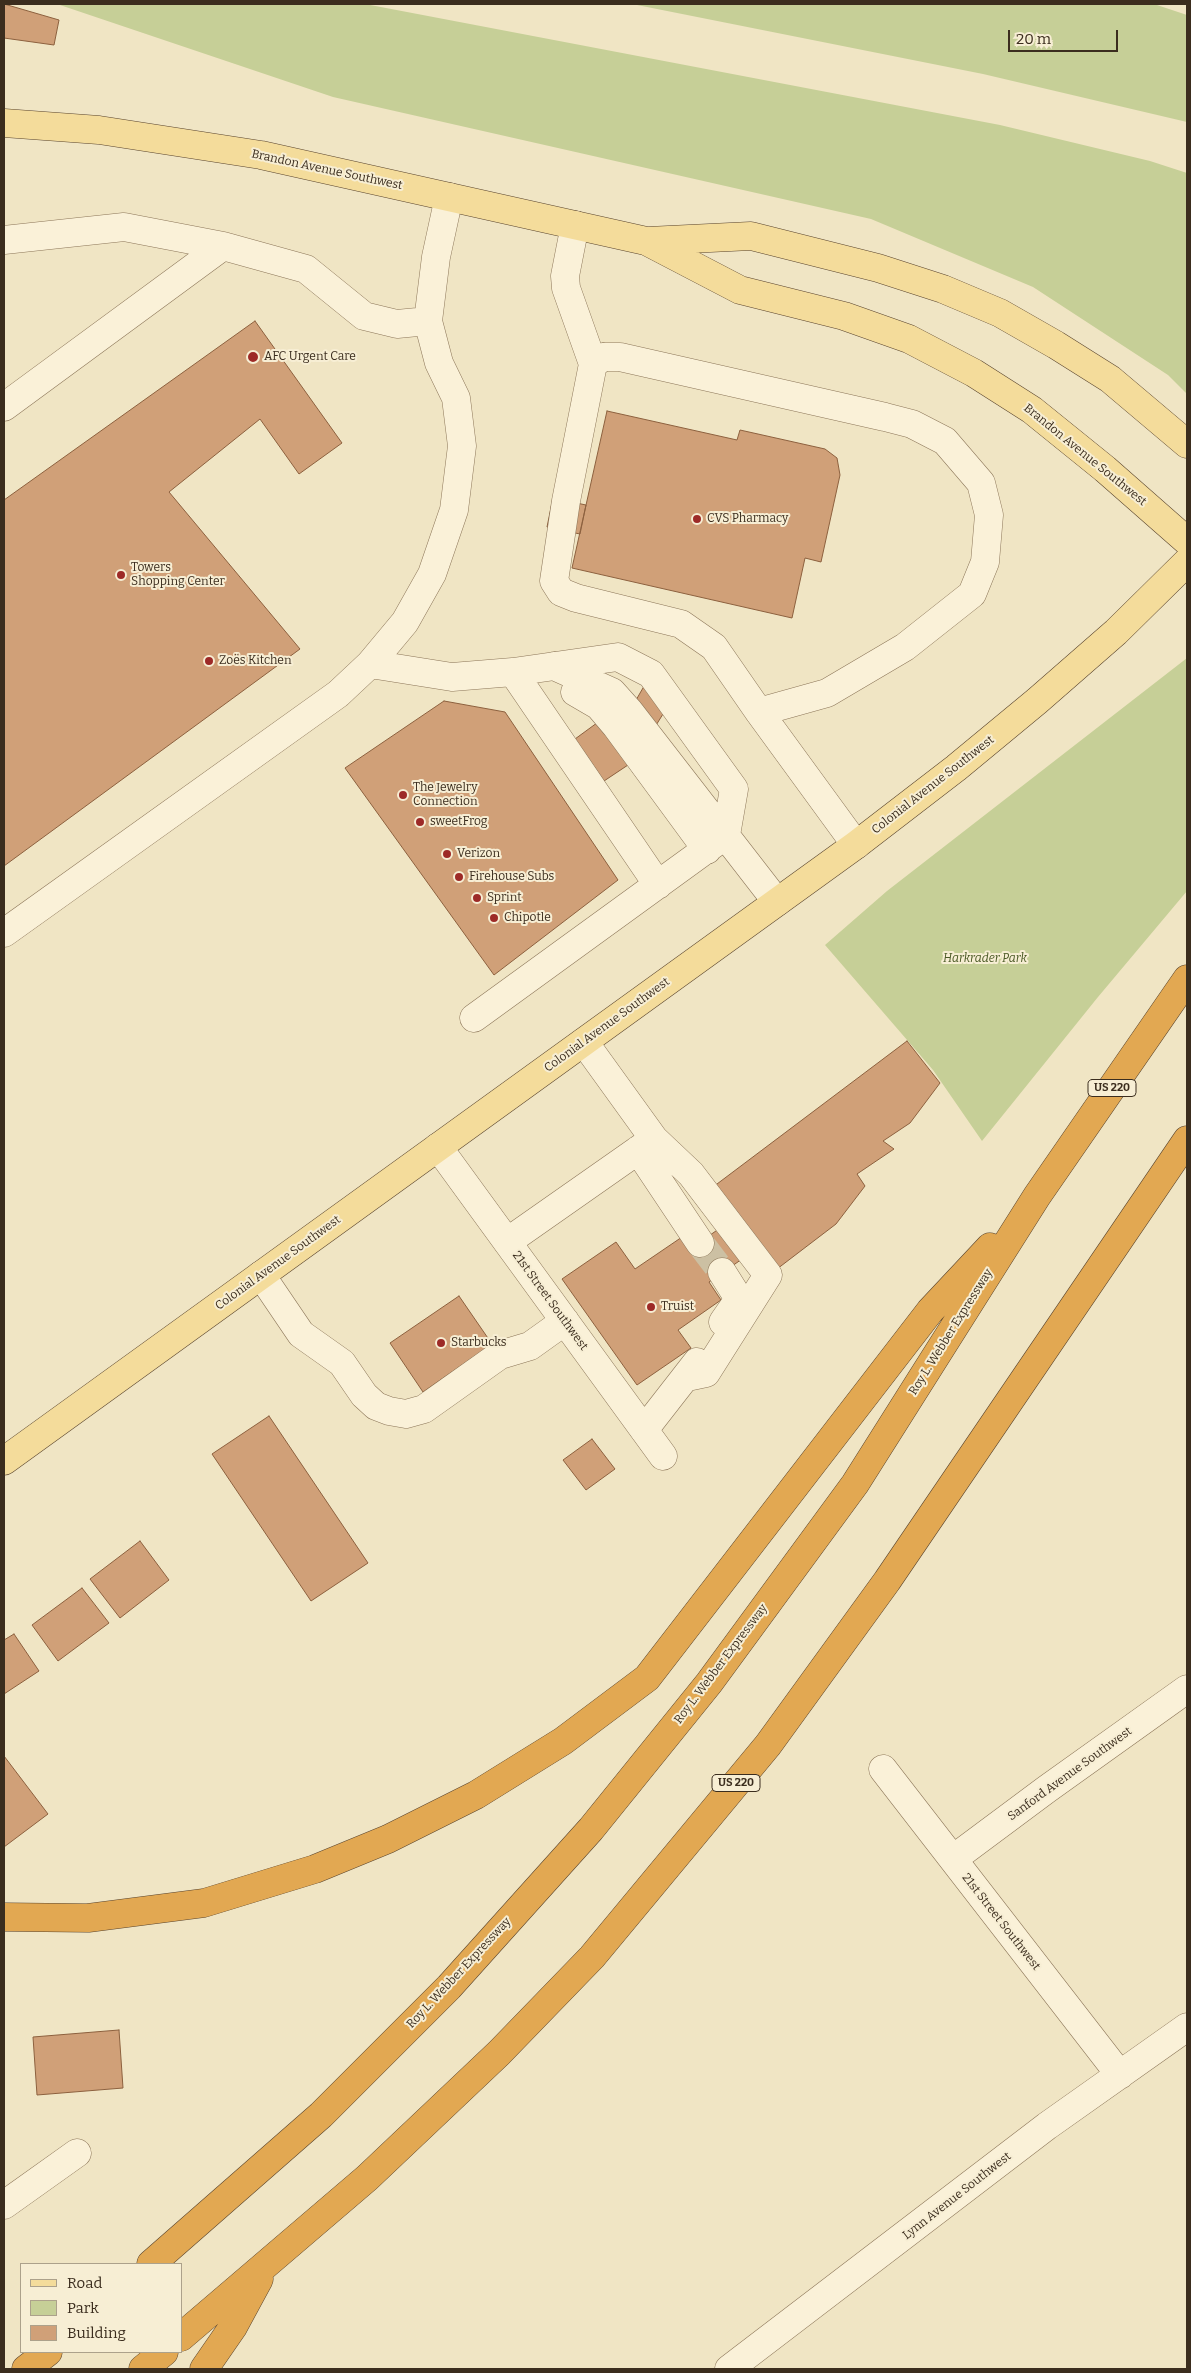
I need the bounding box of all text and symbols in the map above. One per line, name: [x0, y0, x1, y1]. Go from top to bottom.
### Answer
scale bar: [1011, 20, 1121, 52]
text: 20 m: [1016, 30, 1051, 48]
street label: Brandon Avenue Southwest: [250, 147, 404, 193]
marker: AFC Urgent Care: [246, 350, 260, 364]
place label: AFC Urgent Care: [264, 350, 356, 364]
street label: Brandon Avenue Southwest: [1021, 401, 1149, 509]
place label: CVS Pharmacy: [707, 512, 788, 526]
marker: CVS Pharmacy: [691, 513, 703, 525]
place label: Towers Shopping Center: [131, 561, 225, 589]
marker: Towers Shopping Center: [115, 569, 127, 581]
place label: Zoës Kitchen: [219, 654, 292, 668]
marker: Zoës Kitchen: [203, 655, 215, 667]
street label: Colonial Avenue Southwest: [869, 733, 997, 837]
place label: The Jewelry Connection: [413, 781, 478, 809]
marker: The Jewelry Connection: [397, 789, 409, 801]
place label: sweetFrog: [430, 815, 488, 829]
marker: sweetFrog: [414, 816, 426, 828]
place label: Verizon: [457, 847, 500, 861]
marker: Verizon: [441, 848, 453, 860]
place label: Firehouse Subs: [469, 870, 554, 884]
marker: Firehouse Subs: [453, 871, 465, 883]
place label: Sprint: [487, 891, 522, 905]
marker: Sprint: [471, 892, 483, 904]
place label: Chipotle: [504, 911, 551, 925]
marker: Chipotle: [488, 912, 500, 924]
park label: Harkrader Park: [943, 952, 1027, 966]
street label: Colonial Avenue Southwest: [541, 975, 673, 1075]
road number: US 220: [1088, 1080, 1136, 1096]
street label: Colonial Avenue Southwest: [212, 1213, 344, 1313]
street label: 21st Street Southwest: [509, 1249, 591, 1353]
street label: Roy L. Webber Expressway: [906, 1266, 996, 1398]
place label: Truist: [661, 1300, 694, 1314]
marker: Truist: [645, 1301, 657, 1313]
place label: Starbucks: [451, 1336, 506, 1350]
marker: Starbucks: [435, 1337, 447, 1349]
street label: Roy L. Webber Expressway: [671, 1601, 771, 1727]
street label: Sanford Avenue Southwest: [1005, 1724, 1135, 1824]
road number: US 220: [712, 1775, 760, 1792]
street label: 21st Street Southwest: [959, 1871, 1043, 1973]
street label: Roy L. Webber Expressway: [404, 1915, 514, 2031]
street label: Lynn Avenue Southwest: [900, 2149, 1014, 2243]
legend: [20, 2263, 182, 2353]
text: Road: [67, 2274, 102, 2292]
text: Park: [67, 2299, 99, 2317]
text: Building: [67, 2324, 126, 2342]

